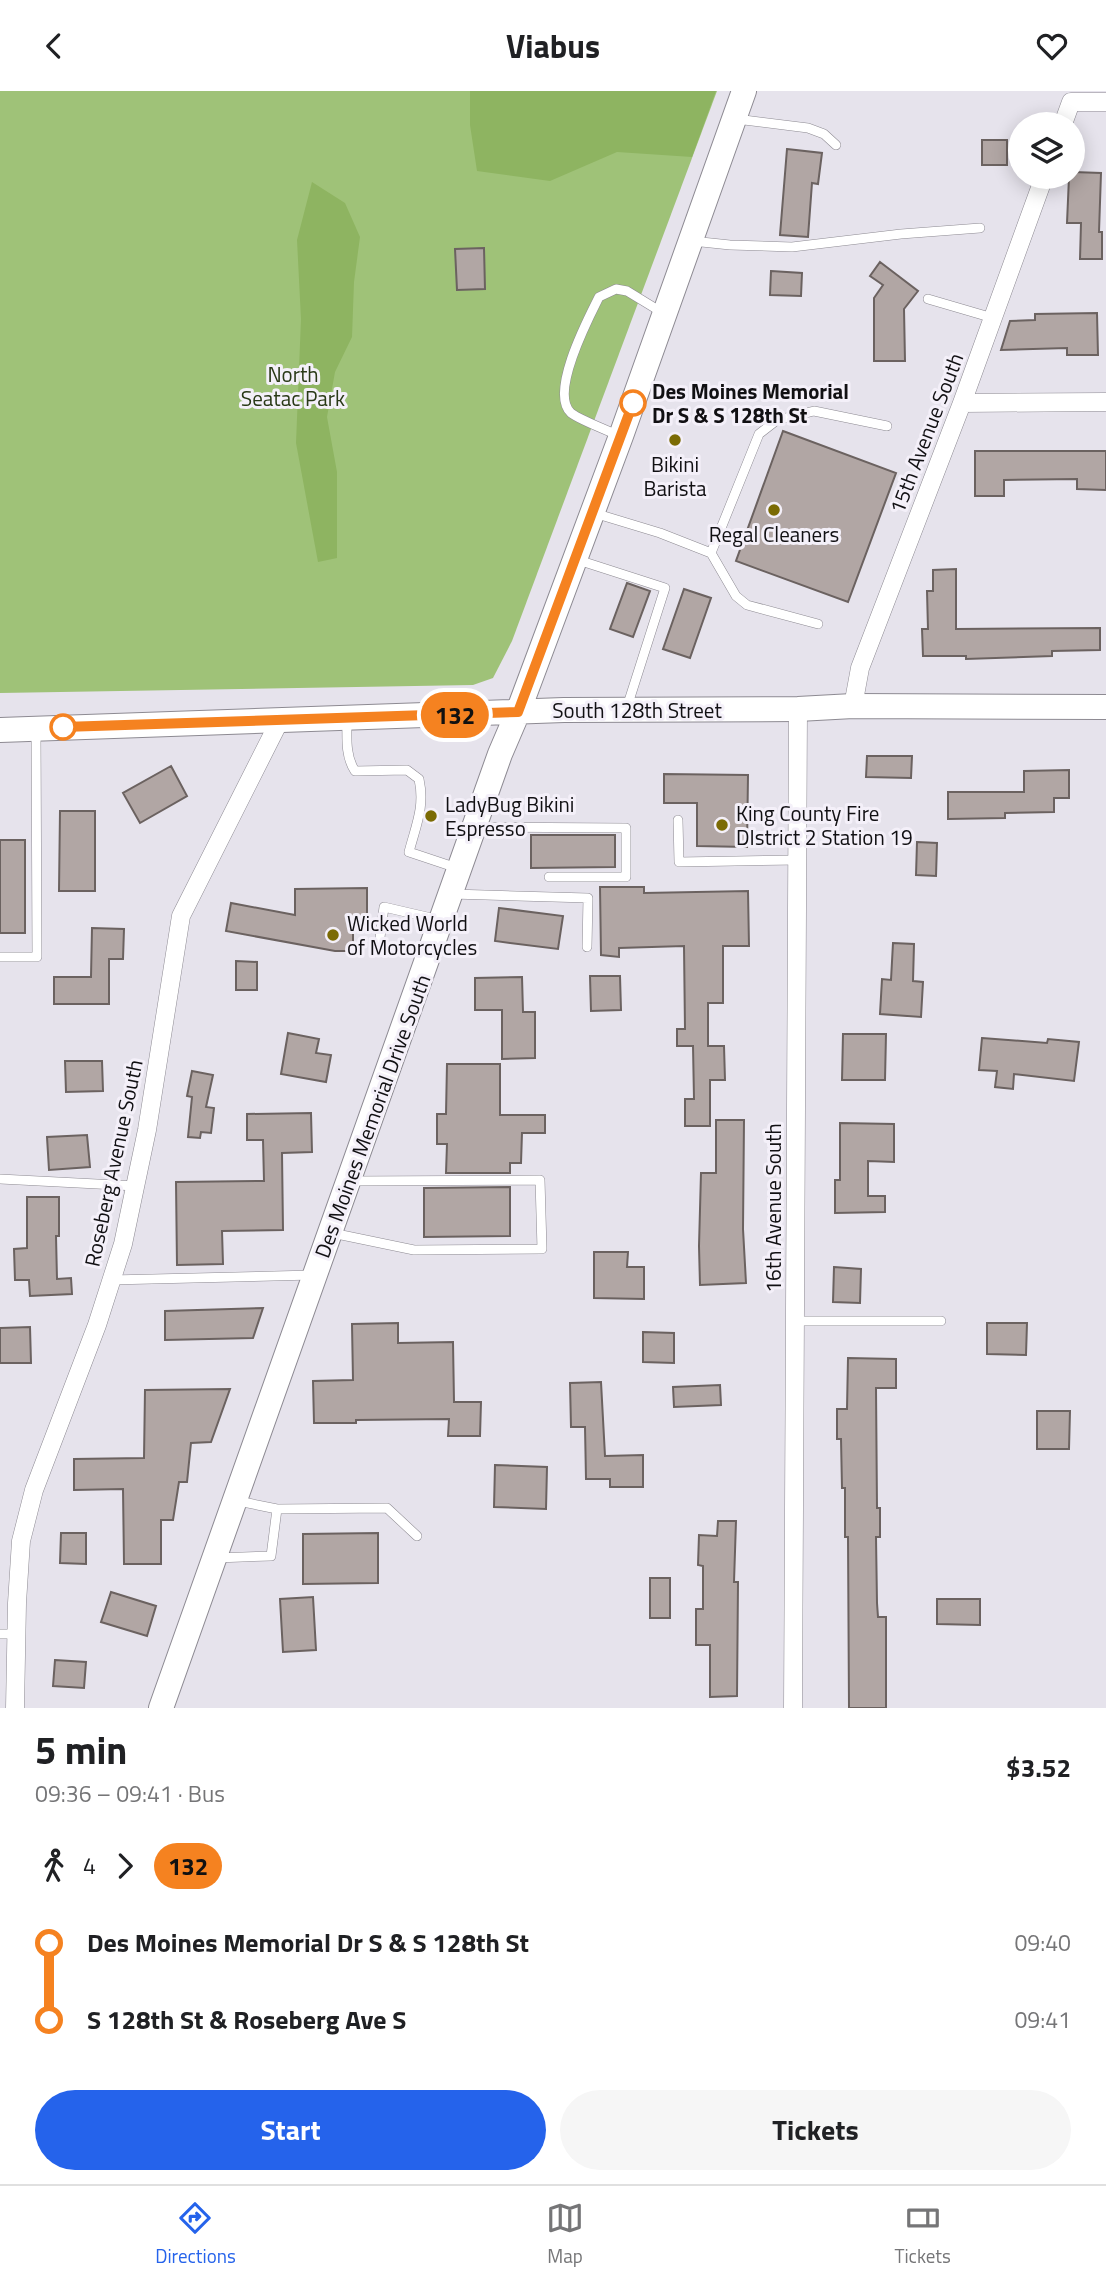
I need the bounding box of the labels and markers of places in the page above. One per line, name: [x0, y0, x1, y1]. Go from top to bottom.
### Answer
place label: Des Moines Memorial Dr S & S 128th St: [652, 375, 849, 431]
marker: Des Moines Memorial Dr S & S 128th St: [620, 390, 646, 416]
marker: Bikini Barista: [667, 432, 683, 448]
place label: Bikini Barista: [644, 448, 707, 504]
marker: Regal Cleaners: [766, 502, 782, 518]
place label: Regal Cleaners: [709, 518, 839, 550]
unlabelled marker: [50, 714, 76, 740]
place label: LadyBug Bikini Espresso: [445, 788, 574, 844]
place label: King County Fire DIstrict 2 Station 19: [736, 797, 913, 853]
marker: LadyBug Bikini Espresso: [423, 808, 439, 824]
marker: King County Fire DIstrict 2 Station 19: [714, 817, 730, 833]
place label: Wicked World of Motorcycles: [347, 907, 477, 963]
marker: Wicked World of Motorcycles: [325, 927, 341, 943]

